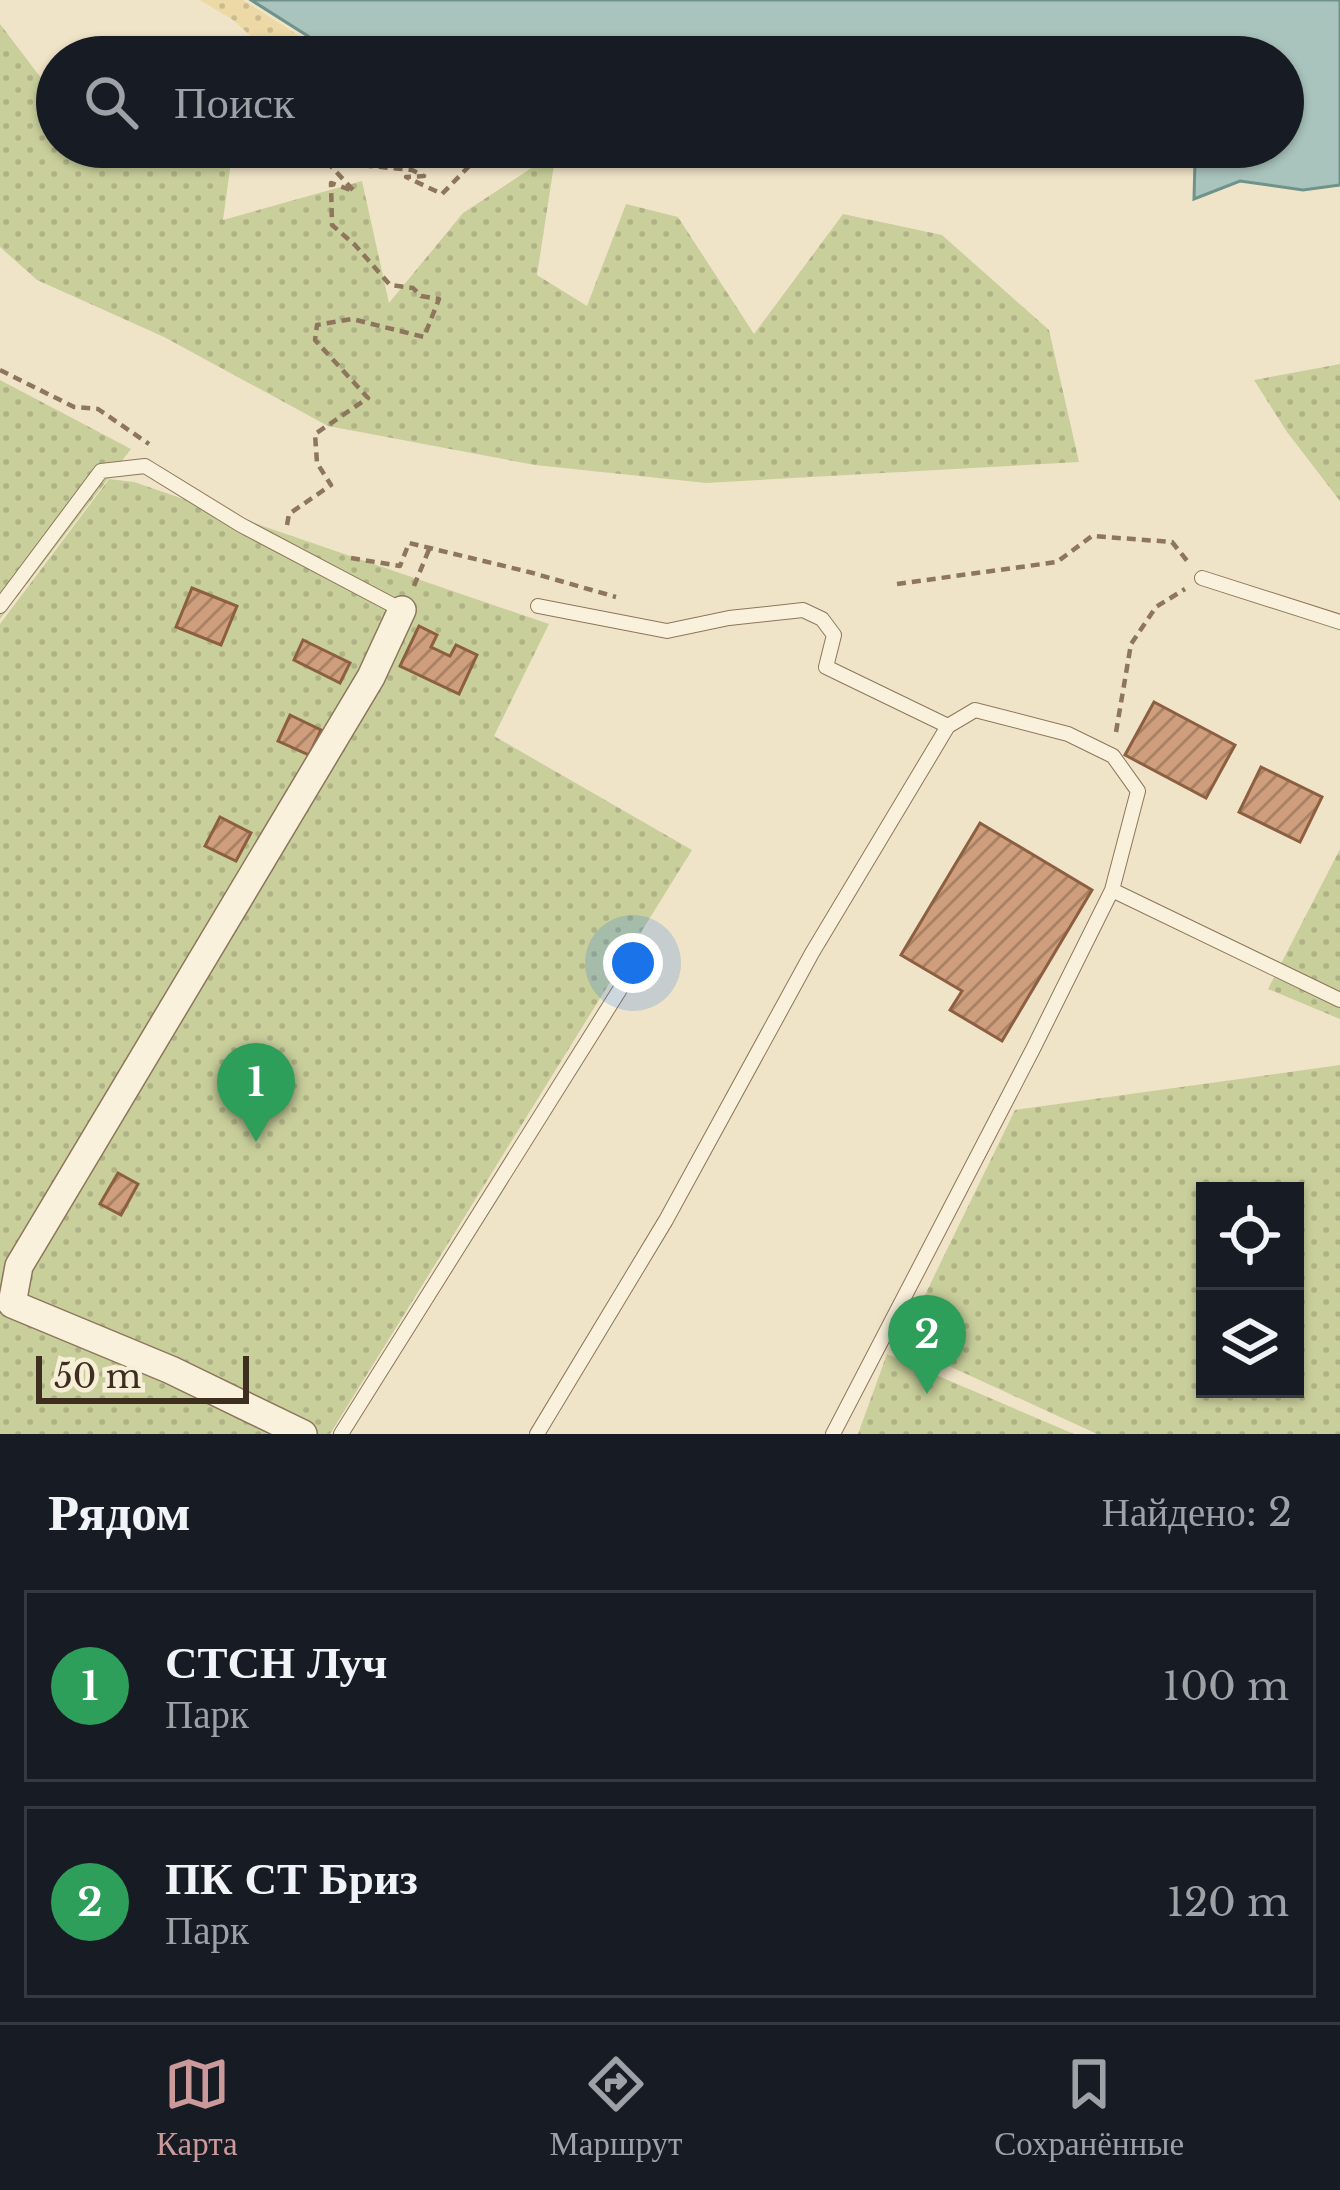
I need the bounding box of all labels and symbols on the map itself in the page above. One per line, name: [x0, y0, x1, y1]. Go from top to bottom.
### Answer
your location: [603, 933, 663, 993]
pin: 1: [217, 1043, 295, 1142]
pin: 2: [888, 1295, 966, 1394]
scale bar: [36, 1350, 249, 1403]

